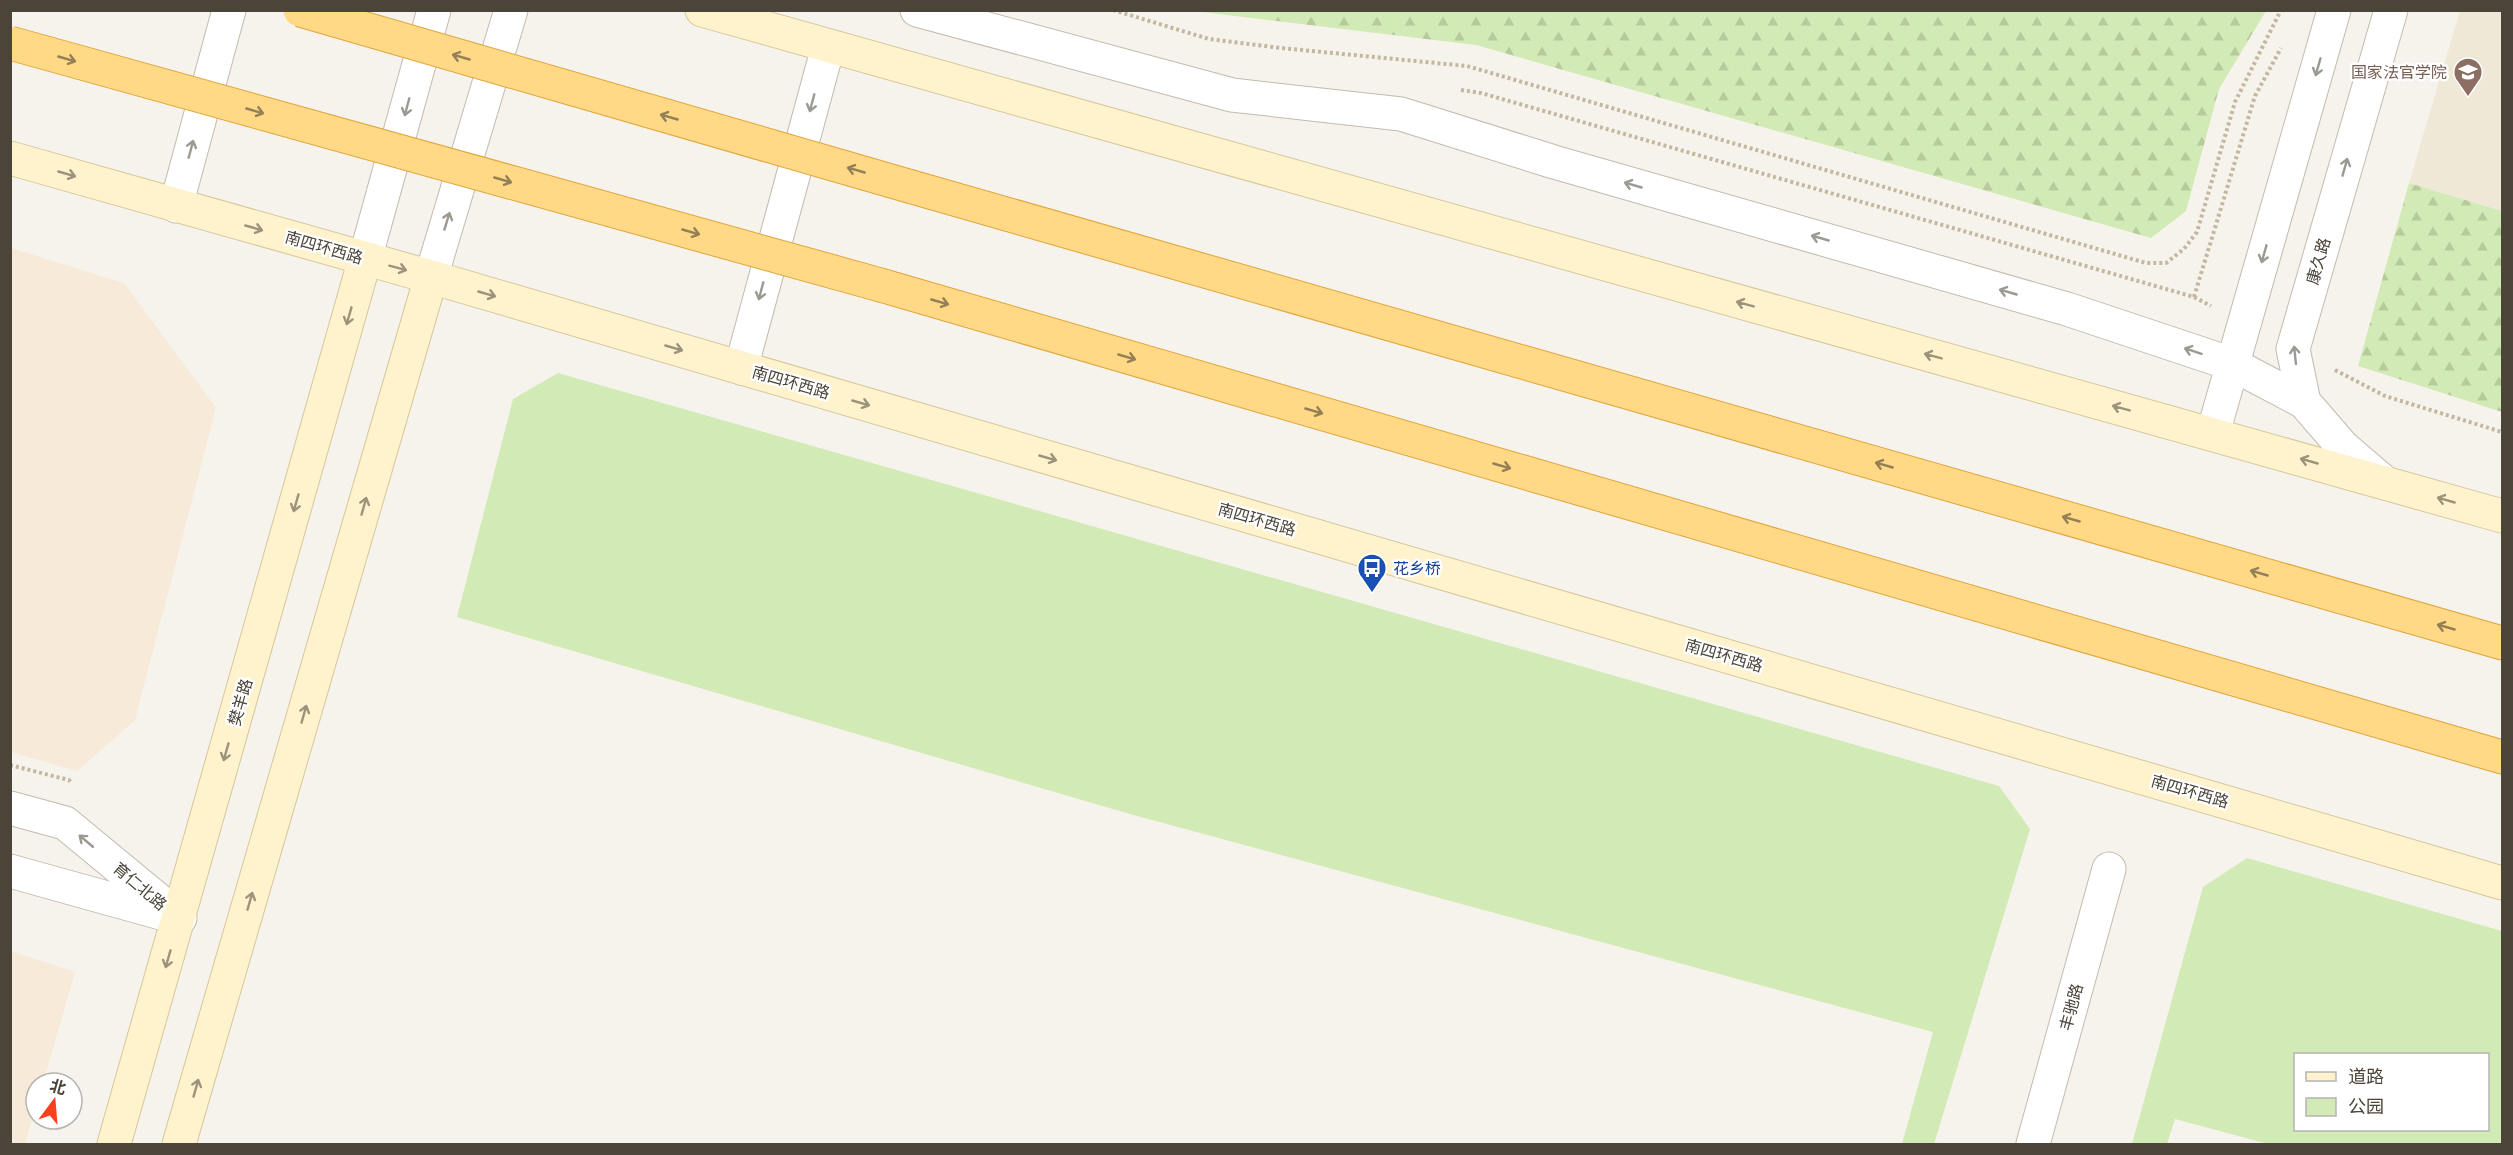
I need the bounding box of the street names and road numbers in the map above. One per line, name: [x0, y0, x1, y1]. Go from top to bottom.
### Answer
street label: 南四环西路: [283, 226, 365, 267]
street label: 康久路: [2302, 235, 2333, 287]
street label: 南四环西路: [750, 361, 832, 402]
street label: 南四环西路: [1216, 498, 1298, 539]
street label: 南四环西路: [1683, 634, 1765, 675]
street label: 樊羊路: [224, 676, 255, 728]
street label: 南四环西路: [2149, 770, 2231, 811]
street label: 育仁北路: [110, 858, 171, 913]
street label: 丰驰路: [2055, 981, 2086, 1033]

